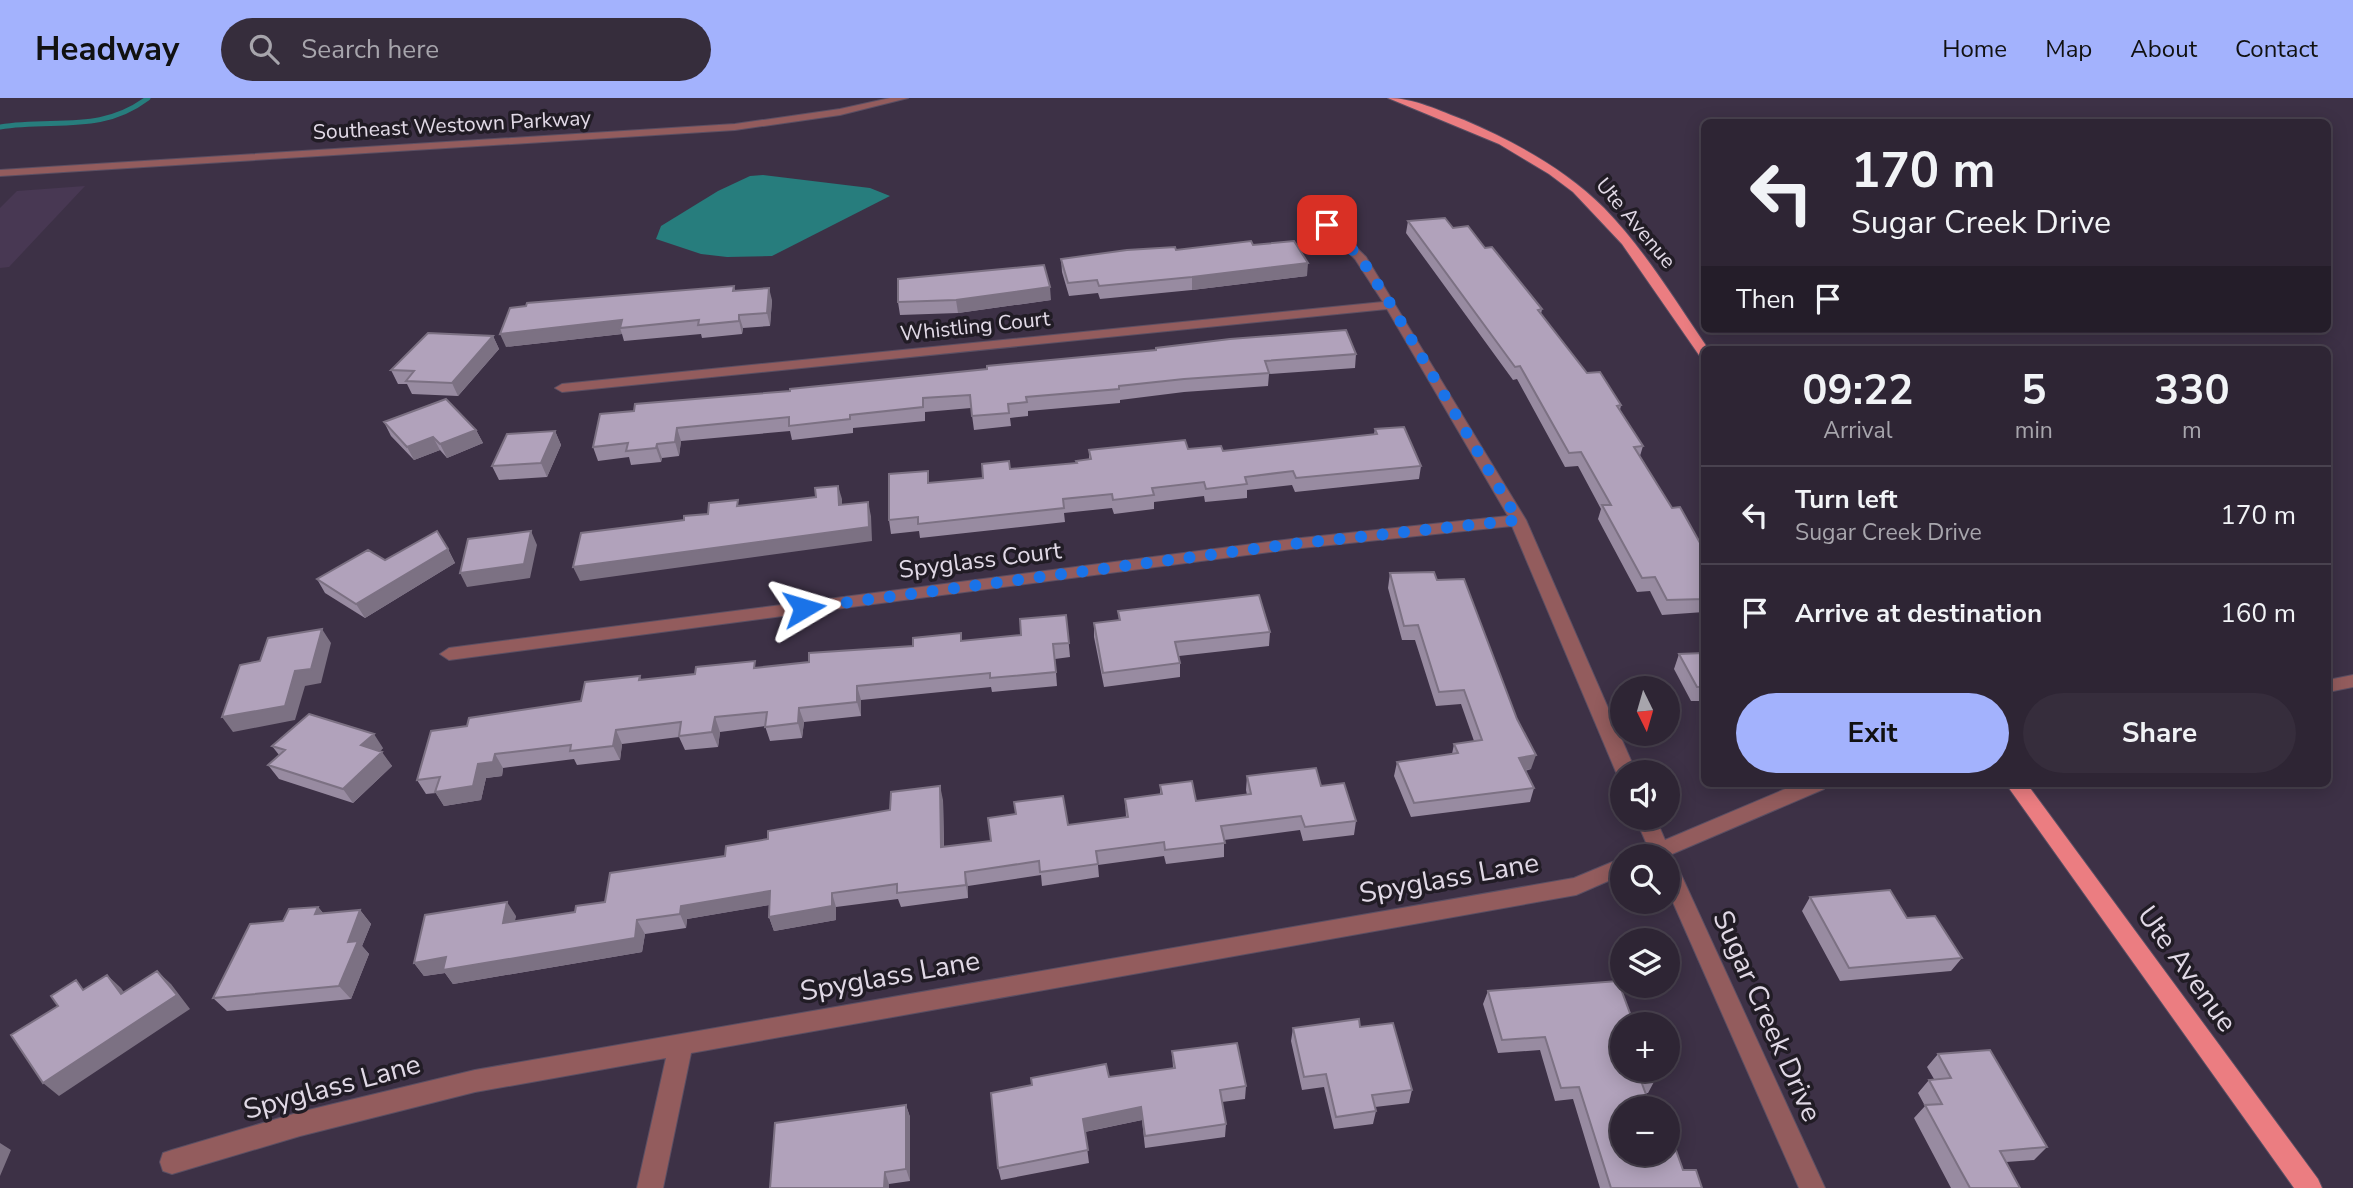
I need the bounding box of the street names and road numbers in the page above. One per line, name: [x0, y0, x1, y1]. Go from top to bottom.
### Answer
street label: Southeast Westown Parkway: [312, 104, 592, 146]
street label: Ute Avenue: [1590, 172, 1682, 274]
street label: Whistling Court: [899, 304, 1052, 348]
street label: Spyglass Court: [897, 534, 1064, 586]
street label: Spyglass Lane: [1356, 843, 1542, 913]
street label: Ute Avenue: [2128, 898, 2246, 1040]
street label: Sugar Creek Drive: [1703, 904, 1831, 1128]
street label: Spyglass Lane: [797, 941, 983, 1011]
street label: Spyglass Lane: [239, 1045, 425, 1129]

